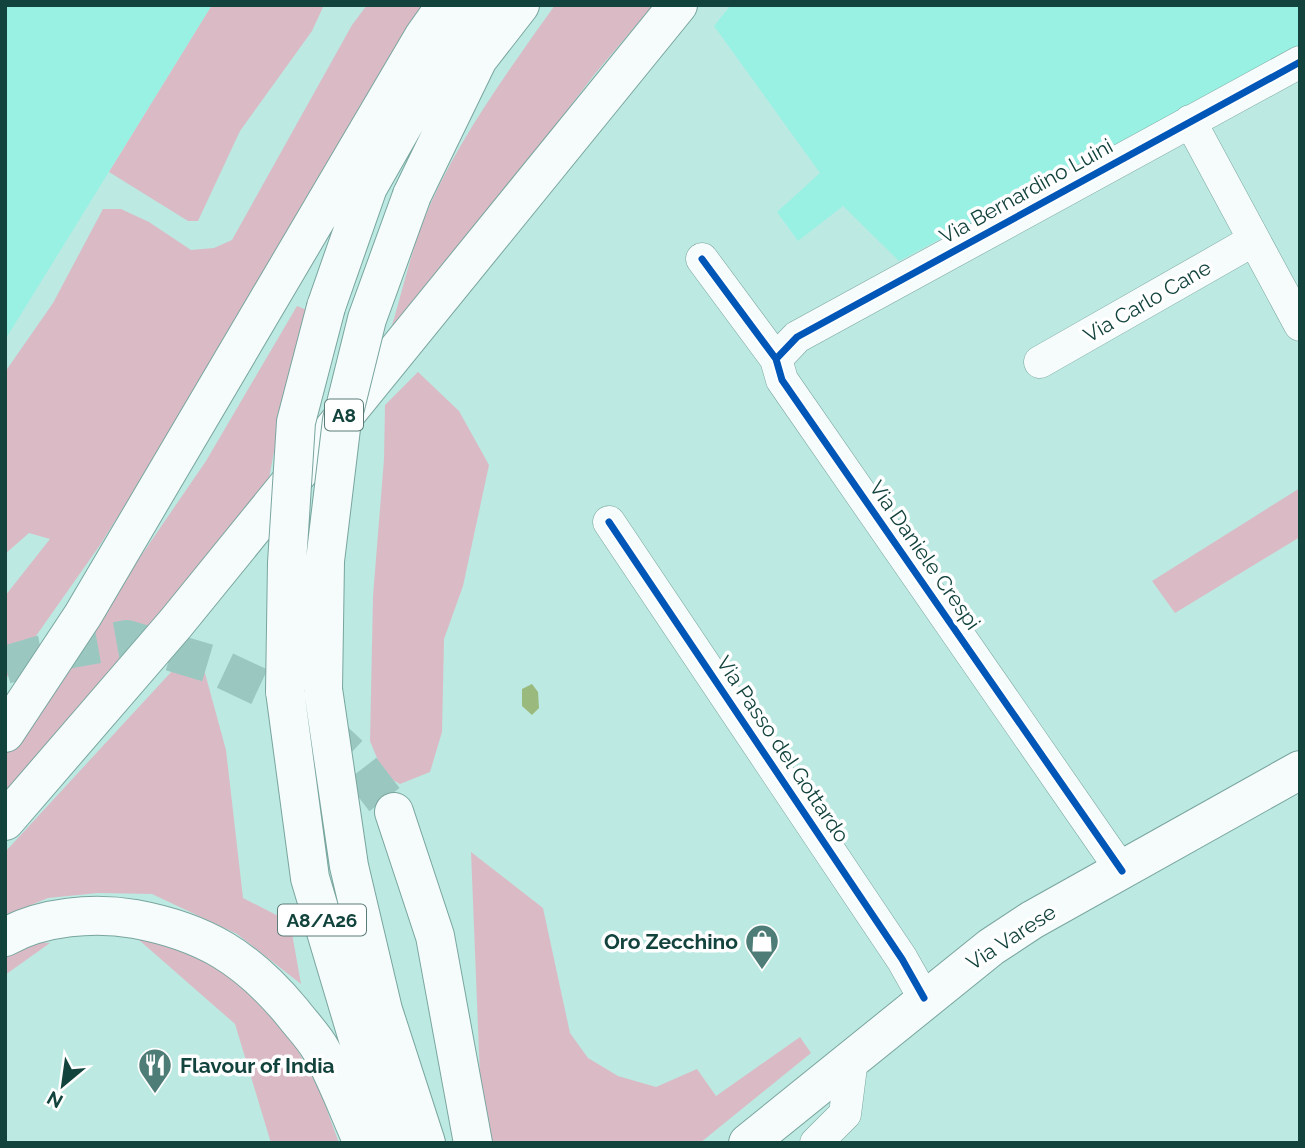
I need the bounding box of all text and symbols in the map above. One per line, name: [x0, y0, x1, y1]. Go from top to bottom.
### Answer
street label: Via Bernardino Luini: [935, 133, 1117, 249]
street label: Via Carlo Cane: [1079, 254, 1215, 348]
road number: A8: [325, 400, 363, 430]
street label: Via Daniele Crespi: [864, 476, 986, 634]
street label: Via Passo del Gottardo: [711, 651, 855, 847]
street label: Via Varese: [962, 899, 1060, 975]
road number: A8/A26: [278, 904, 366, 936]
shop icon: Oro Zecchino: [743, 922, 781, 971]
place label: Oro Zecchino: [604, 929, 738, 954]
restaurant icon: Flavour of India: [136, 1046, 174, 1095]
north arrow: [28, 1050, 98, 1120]
place label: Flavour of India: [180, 1053, 335, 1078]
text: N: [43, 1087, 66, 1113]

